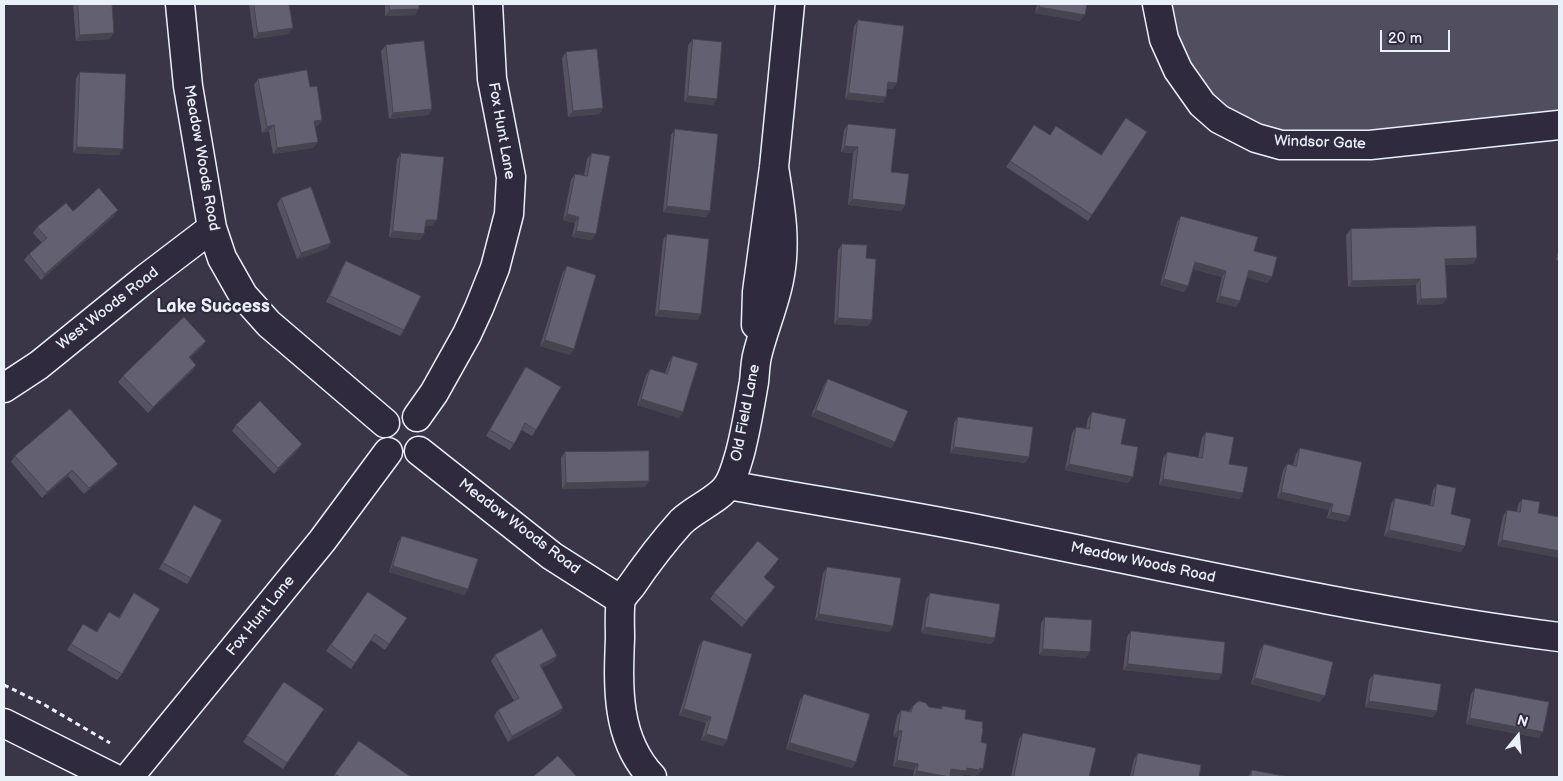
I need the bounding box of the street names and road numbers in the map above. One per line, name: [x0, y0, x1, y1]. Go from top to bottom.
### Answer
street label: Fox Hunt Lane: [484, 81, 518, 181]
street label: Meadow Woods Road: [179, 84, 223, 232]
street label: Windsor Gate: [1274, 132, 1366, 154]
street label: West Woods Road: [54, 264, 162, 354]
street label: Old Field Lane: [728, 363, 764, 463]
street label: Meadow Woods Road: [455, 475, 583, 579]
street label: Meadow Woods Road: [1069, 539, 1217, 587]
street label: Fox Hunt Lane: [223, 572, 299, 660]

